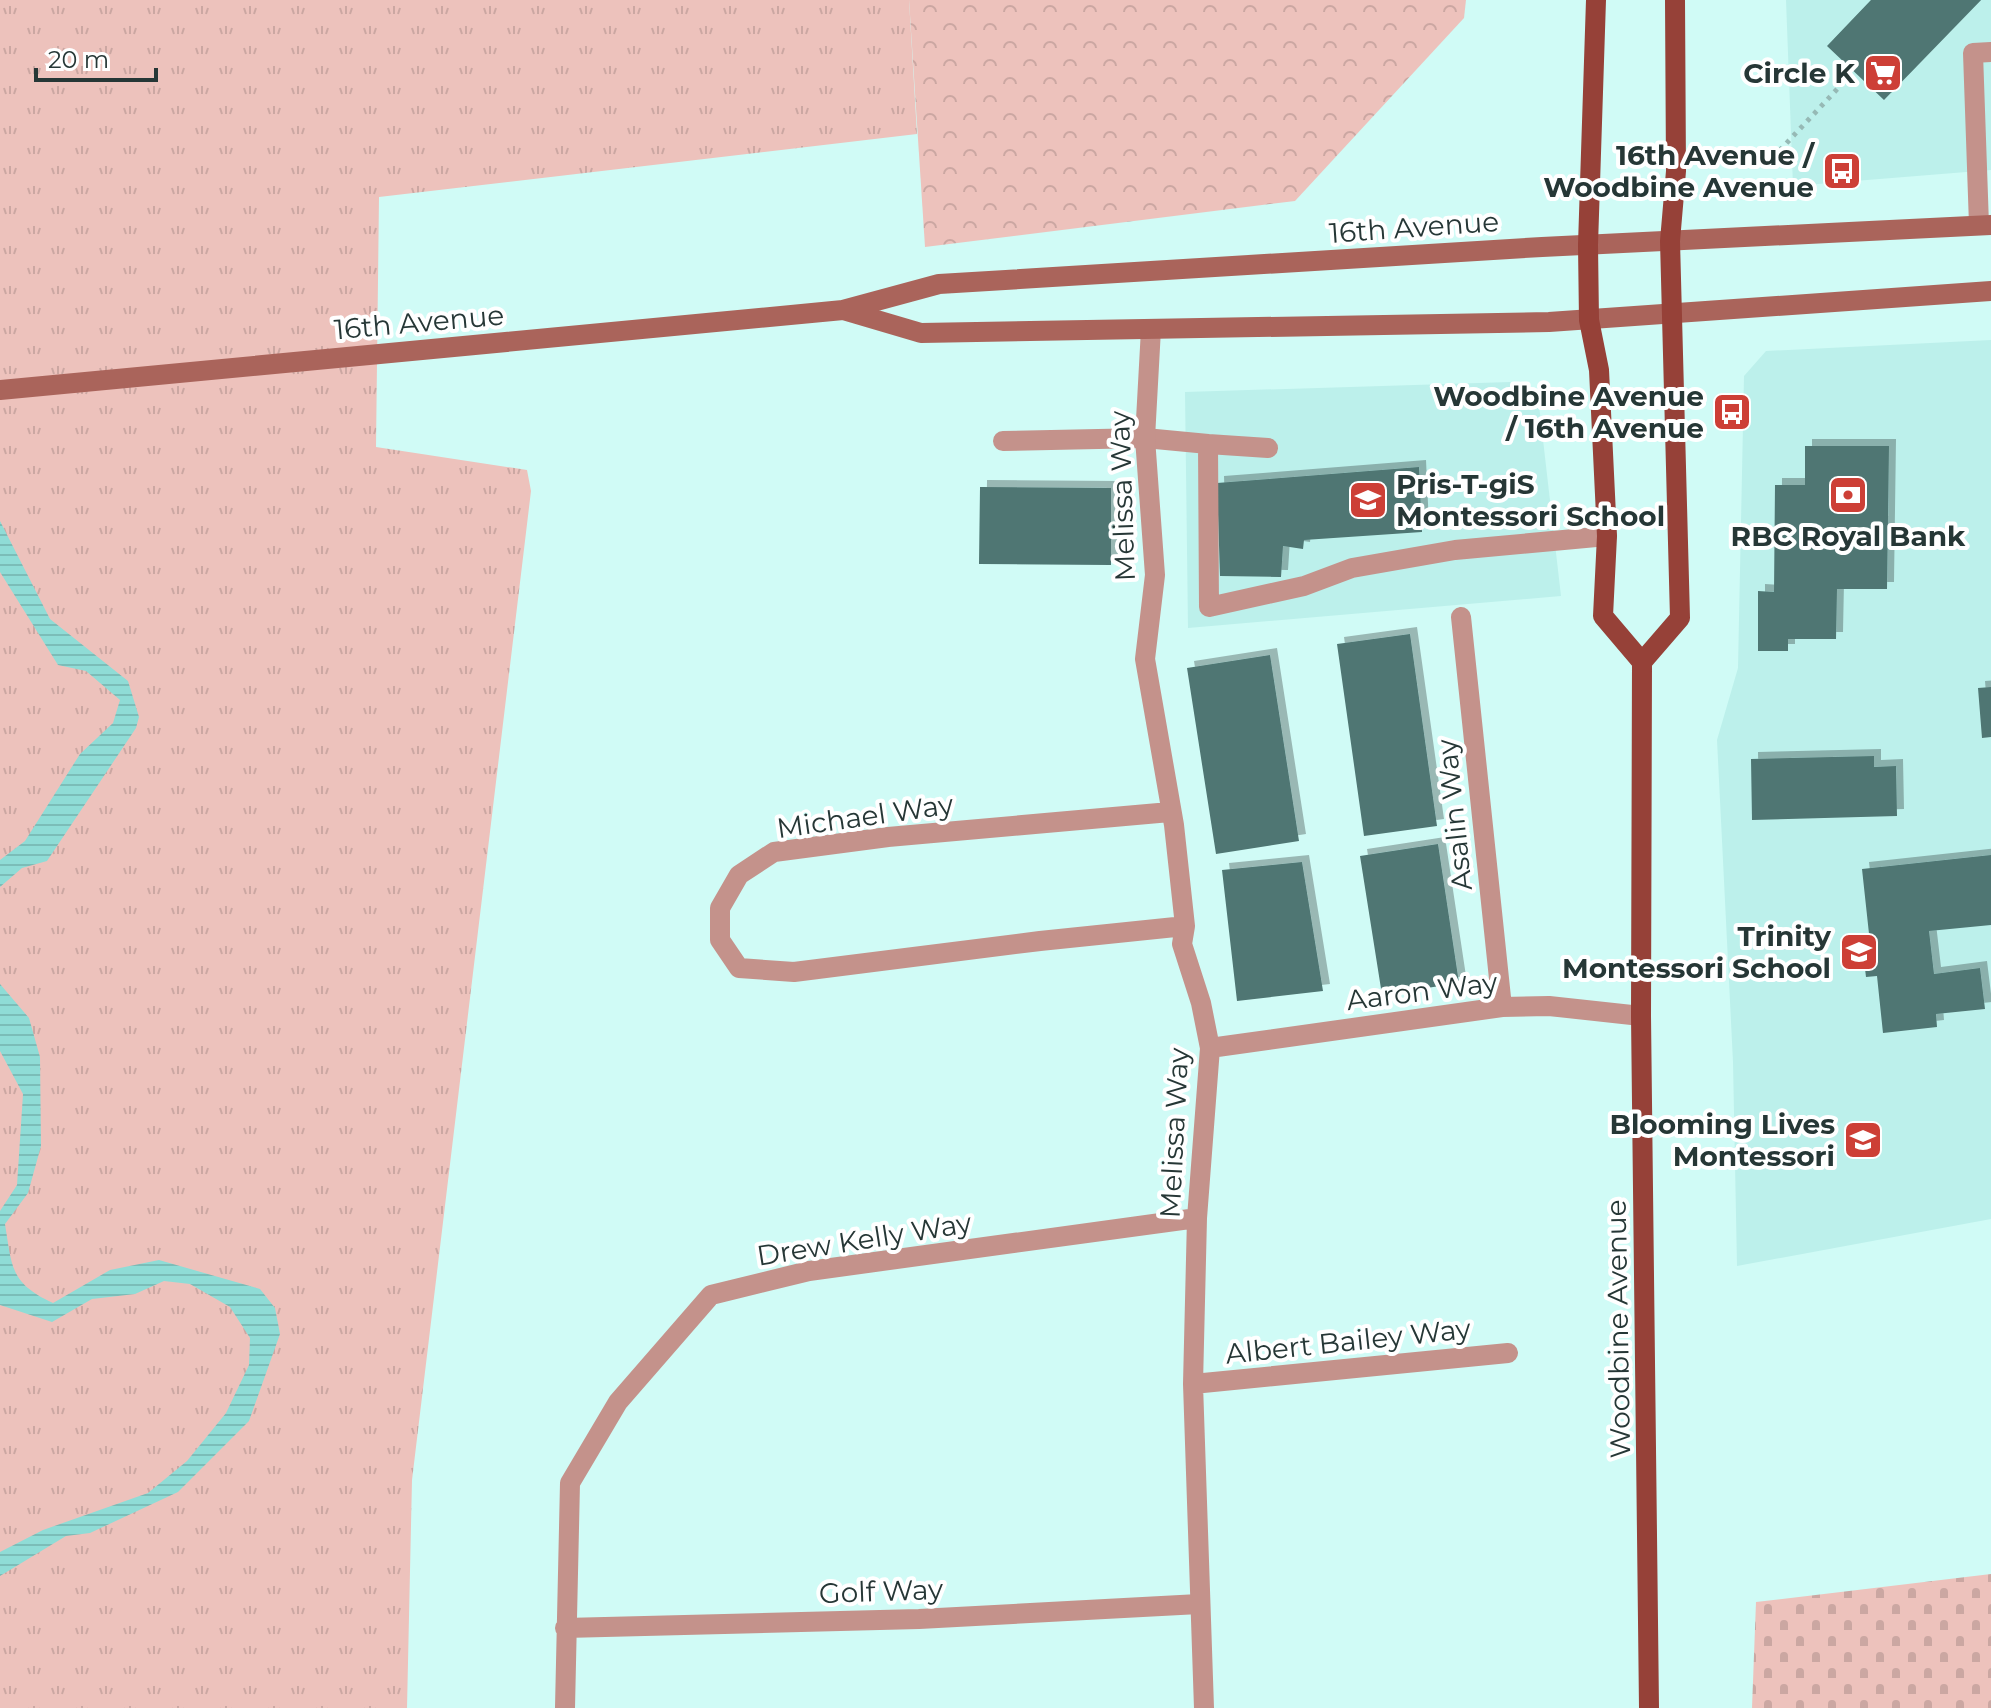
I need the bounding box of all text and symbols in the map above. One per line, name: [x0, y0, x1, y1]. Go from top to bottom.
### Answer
scale bar: [36, 32, 156, 82]
text: 20 m: [48, 45, 109, 74]
supermarket icon: Circle K: [1862, 52, 1904, 94]
place label: Circle K: [1743, 56, 1856, 90]
place label: 16th Avenue / Woodbine Avenue: [1543, 138, 1816, 204]
bus stop icon: 16th Avenue / Woodbine Avenue: [1821, 150, 1863, 192]
street label: 16th Avenue: [1328, 204, 1500, 250]
street label: 16th Avenue: [333, 298, 505, 346]
place label: Woodbine Avenue / 16th Avenue: [1433, 379, 1704, 445]
bus stop icon: Woodbine Avenue / 16th Avenue: [1711, 391, 1753, 433]
street label: Melissa Way: [1102, 409, 1142, 582]
place label: Pris-T-giS Montessori School: [1396, 467, 1665, 533]
bank icon: RBC Royal Bank: [1827, 474, 1869, 516]
school or university icon: Pris-T-giS Montessori School: [1347, 479, 1389, 521]
place label: RBC Royal Bank: [1731, 519, 1966, 553]
street label: Asalin Way: [1429, 737, 1479, 892]
street label: Michael Way: [775, 787, 956, 845]
place label: Trinity Montessori School: [1562, 919, 1831, 985]
school or university icon: Trinity Montessori School: [1838, 931, 1880, 973]
street label: Aaron Way: [1344, 965, 1500, 1017]
street label: Melissa Way: [1153, 1046, 1195, 1219]
place label: Blooming Lives Montessori: [1609, 1107, 1835, 1173]
school or university icon: Blooming Lives Montessori: [1842, 1119, 1884, 1161]
street label: Woodbine Avenue: [1599, 1199, 1637, 1459]
street label: Drew Kelly Way: [754, 1205, 975, 1273]
street label: Albert Bailey Way: [1224, 1311, 1473, 1371]
street label: Golf Way: [818, 1572, 945, 1610]

